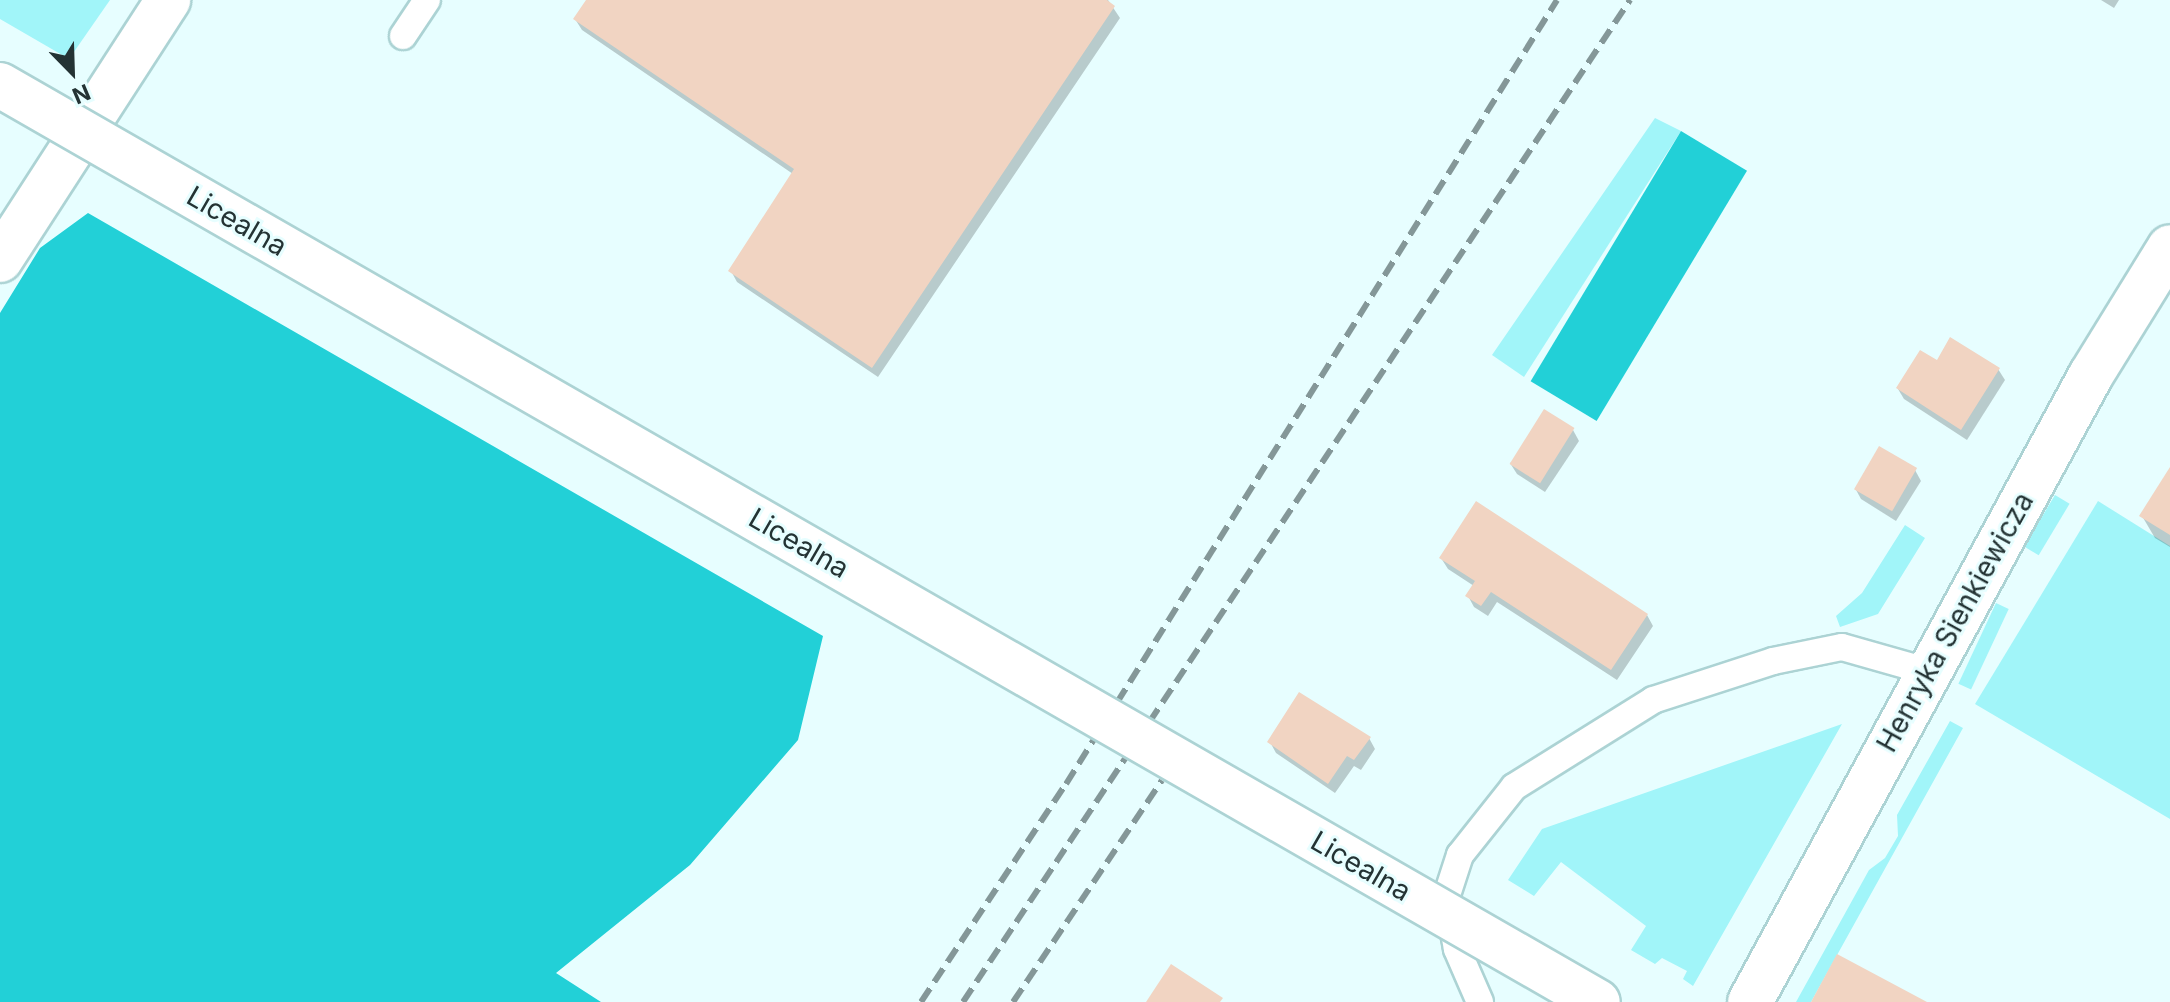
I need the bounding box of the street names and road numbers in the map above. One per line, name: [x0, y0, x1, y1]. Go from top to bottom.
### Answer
street label: Licealna: [181, 179, 293, 263]
street label: Henryka Sienkiewicza: [1870, 486, 2040, 758]
street label: Licealna: [743, 501, 855, 585]
street label: Licealna: [1305, 824, 1417, 908]

